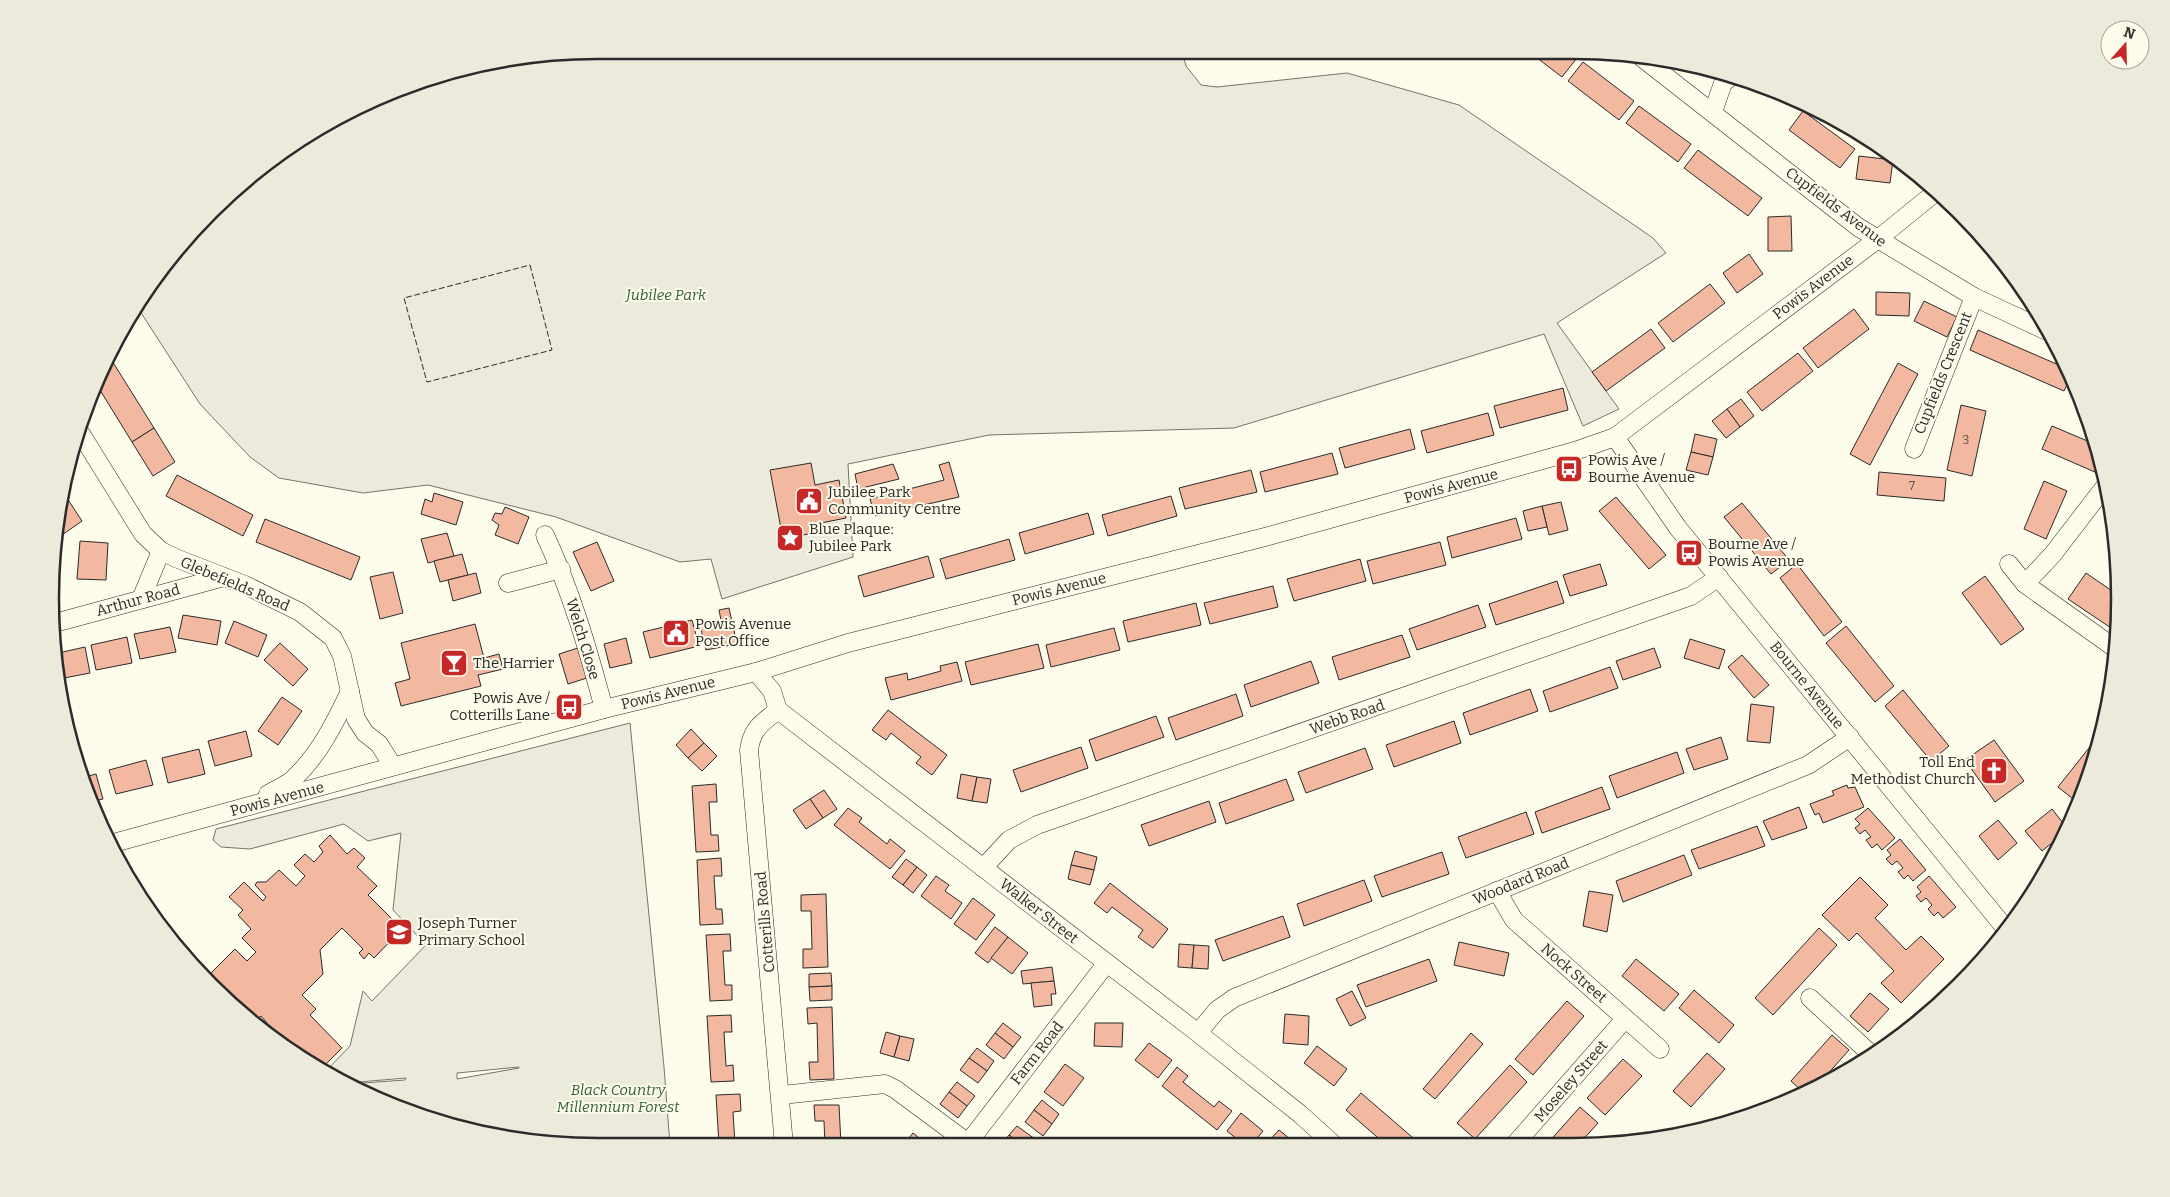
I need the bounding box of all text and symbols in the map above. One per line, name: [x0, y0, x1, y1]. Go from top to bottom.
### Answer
north arrow: [2100, 20, 2150, 70]
text: N: [2121, 23, 2137, 43]
street label: Cupfields Avenue: [1782, 163, 1890, 251]
street label: Powis Avenue: [1769, 251, 1857, 323]
park label: Jubilee Park: [624, 286, 707, 304]
street label: Cupfields Crescent: [1910, 309, 1976, 437]
house number: 3: [1963, 433, 1970, 447]
place label: Powis Ave / Bourne Avenue: [1588, 451, 1695, 486]
bus stop icon: Powis Ave / Bourne Avenue: [1554, 454, 1584, 484]
street label: Powis Avenue: [1402, 465, 1500, 507]
house number: 7: [1909, 479, 1915, 493]
place label: Jubilee Park Community Centre: [827, 483, 961, 518]
public building icon: Jubilee Park Community Centre: [794, 486, 824, 516]
place label: Blue Plaque: Jubilee Park: [808, 520, 894, 555]
place icon: Blue Plaque: Jubilee Park: [775, 523, 805, 553]
place label: Bourne Ave / Powis Avenue: [1708, 535, 1804, 570]
bus stop icon: Bourne Ave / Powis Avenue: [1674, 538, 1704, 568]
street label: Glebefields Road: [178, 553, 292, 615]
street label: Powis Avenue: [1010, 569, 1108, 609]
street label: Arthur Road: [94, 580, 182, 620]
street label: Welch Close: [562, 596, 604, 682]
place label: Powis Avenue Post Office: [695, 615, 791, 650]
public building icon: Powis Avenue Post Office: [661, 618, 691, 648]
street label: Bourne Avenue: [1766, 638, 1848, 732]
bar icon: The Harrier: [439, 648, 469, 678]
place label: The Harrier: [473, 654, 555, 672]
street label: Powis Avenue: [619, 673, 717, 713]
place label: Powis Ave / Cotterills Lane: [450, 689, 550, 724]
bus stop icon: Powis Ave / Cotterills Lane: [554, 692, 584, 722]
street label: Webb Road: [1307, 696, 1387, 738]
place label: Toll End Methodist Church: [1851, 753, 1976, 788]
church icon: Toll End Methodist Church: [1979, 756, 2009, 786]
street label: Powis Avenue: [228, 778, 326, 820]
street label: Woodard Road: [1470, 854, 1572, 908]
street label: Cotterills Road: [752, 870, 778, 973]
street label: Walker Street: [996, 875, 1082, 948]
place label: Joseph Turner Primary School: [417, 914, 525, 949]
school or university icon: Joseph Turner Primary School: [384, 917, 414, 947]
street label: Nock Street: [1537, 939, 1611, 1007]
street label: Farm Road: [1007, 1018, 1067, 1088]
street label: Moseley Street: [1531, 1036, 1612, 1126]
park label: Black Country Millennium Forest: [557, 1081, 680, 1116]

